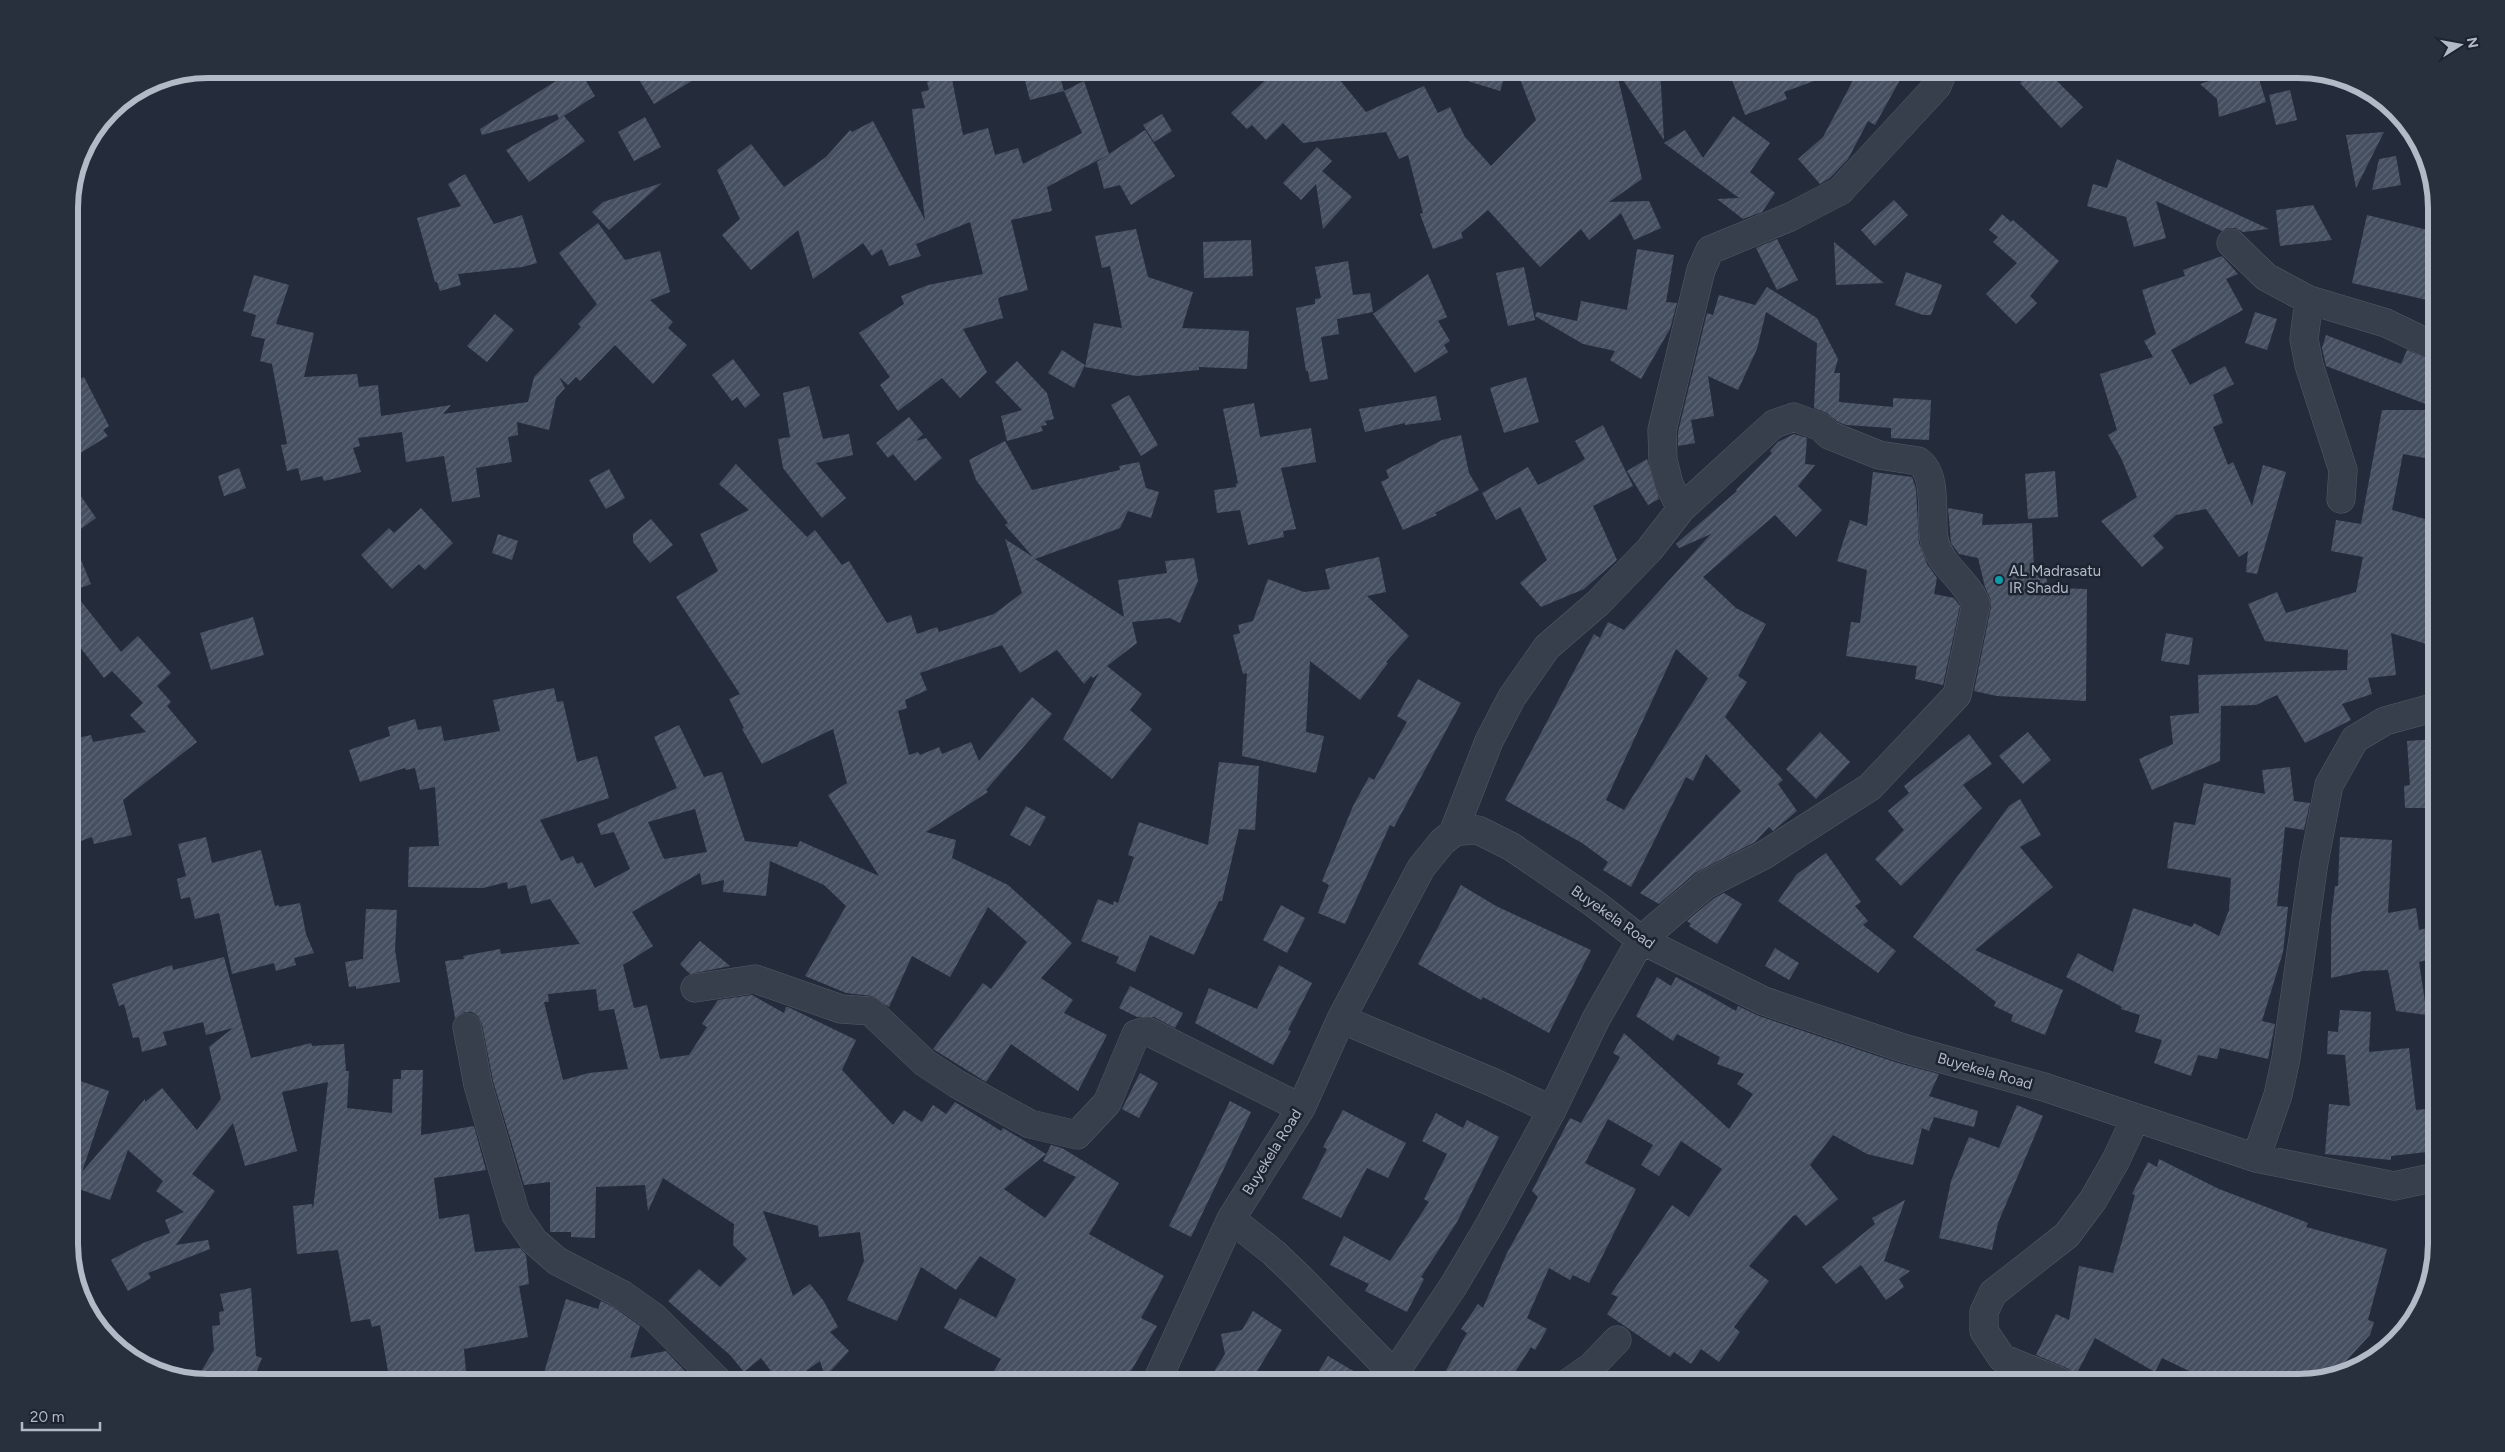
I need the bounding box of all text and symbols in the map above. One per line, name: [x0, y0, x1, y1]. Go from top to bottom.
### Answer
north arrow: [2435, 20, 2485, 70]
text: N: [2463, 36, 2482, 50]
place label: AL Madrasatu IR Shadu: [2009, 562, 2101, 597]
marker: AL Madrasatu IR Shadu: [1993, 574, 2005, 586]
street label: Buyekela Road: [1568, 882, 1658, 952]
street label: Buyekela Road: [1935, 1049, 2035, 1093]
street label: Buyekela Road: [1238, 1106, 1306, 1198]
scale bar: [22, 1400, 100, 1432]
text: 20 m: [30, 1408, 64, 1426]

